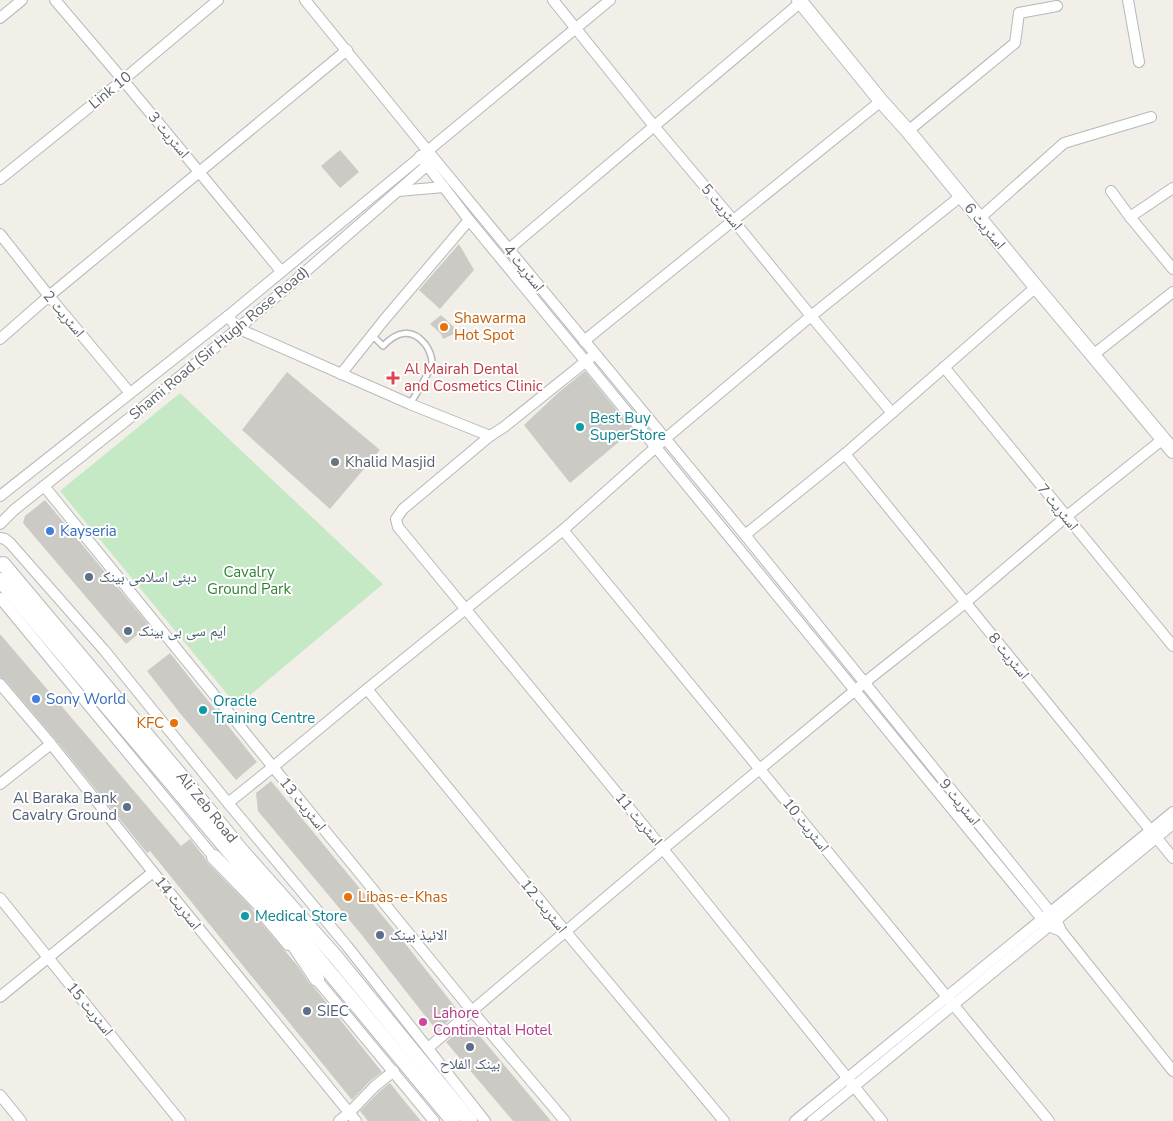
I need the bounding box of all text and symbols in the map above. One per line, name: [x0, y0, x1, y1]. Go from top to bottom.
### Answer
street label: Link 10: [84, 67, 136, 113]
street label: اسٹریٹ 3: [144, 107, 194, 163]
street label: اسٹریٹ 5: [697, 179, 747, 235]
street label: اسٹریٹ 6: [960, 198, 1010, 254]
street label: اسٹریٹ 4: [499, 240, 549, 296]
street label: Shami Road (Sir Hugh Rose Road): [125, 262, 313, 424]
street label: اسٹریٹ 2: [39, 286, 89, 342]
place label: Shawarma Hot Spot: [454, 308, 526, 345]
marker: Shawarma Hot Spot: [438, 321, 450, 333]
place label: Al Mairah Dental and Cosmetics Clinic: [404, 359, 543, 396]
marker: Al Mairah Dental and Cosmetics Clinic: [386, 371, 400, 385]
place label: Best Buy SuperStore: [590, 408, 666, 445]
marker: Best Buy SuperStore: [574, 421, 586, 433]
place label: Khalid Masjid: [345, 452, 435, 472]
marker: Khalid Masjid: [329, 456, 341, 468]
street label: اسٹریٹ 7: [1033, 479, 1083, 535]
place label: Kayseria: [60, 521, 117, 541]
marker: Kayseria: [44, 525, 56, 537]
park label: Cavalry Ground Park: [207, 562, 291, 599]
place label: دبئی اسلامی بینک: [99, 567, 197, 587]
marker: دبئی اسلامی بینک: [83, 571, 95, 583]
place label: ایم سی بی بینک: [138, 621, 226, 641]
marker: ایم سی بی بینک: [122, 625, 134, 637]
street label: اسٹریٹ 8: [984, 628, 1034, 684]
place label: Sony World: [46, 689, 126, 709]
place label: Oracle Training Centre: [213, 691, 315, 728]
marker: Sony World: [30, 693, 42, 705]
marker: Oracle Training Centre: [197, 704, 209, 716]
place label: KFC: [137, 713, 164, 733]
marker: KFC: [168, 717, 180, 729]
street label: Ali Zeb Road: [172, 767, 242, 847]
street label: اسٹریٹ 13: [275, 773, 331, 835]
street label: اسٹریٹ 9: [935, 774, 985, 830]
place label: Al Baraka Bank Cavalry Ground: [12, 788, 117, 825]
street label: اسٹریٹ 11: [611, 788, 667, 850]
street label: اسٹریٹ 10: [778, 794, 834, 856]
marker: Al Baraka Bank Cavalry Ground: [121, 801, 133, 813]
street label: اسٹریٹ 14: [150, 872, 206, 934]
street label: اسٹریٹ 12: [516, 875, 572, 937]
place label: Libas-e-Khas: [358, 887, 448, 907]
marker: Libas-e-Khas: [342, 891, 354, 903]
place label: Medical Store: [255, 906, 347, 926]
marker: Medical Store: [239, 910, 251, 922]
place label: الائیڈ بینک: [390, 925, 447, 945]
marker: الائیڈ بینک: [374, 929, 386, 941]
street label: اسٹریٹ 15: [62, 978, 118, 1040]
place label: SIEC: [317, 1001, 349, 1021]
place label: Lahore Continental Hotel: [433, 1003, 553, 1040]
marker: SIEC: [301, 1005, 313, 1017]
marker: Lahore Continental Hotel: [417, 1016, 429, 1028]
marker: بینک الفلاح: [464, 1041, 476, 1053]
place label: بینک الفلاح: [440, 1054, 500, 1074]

